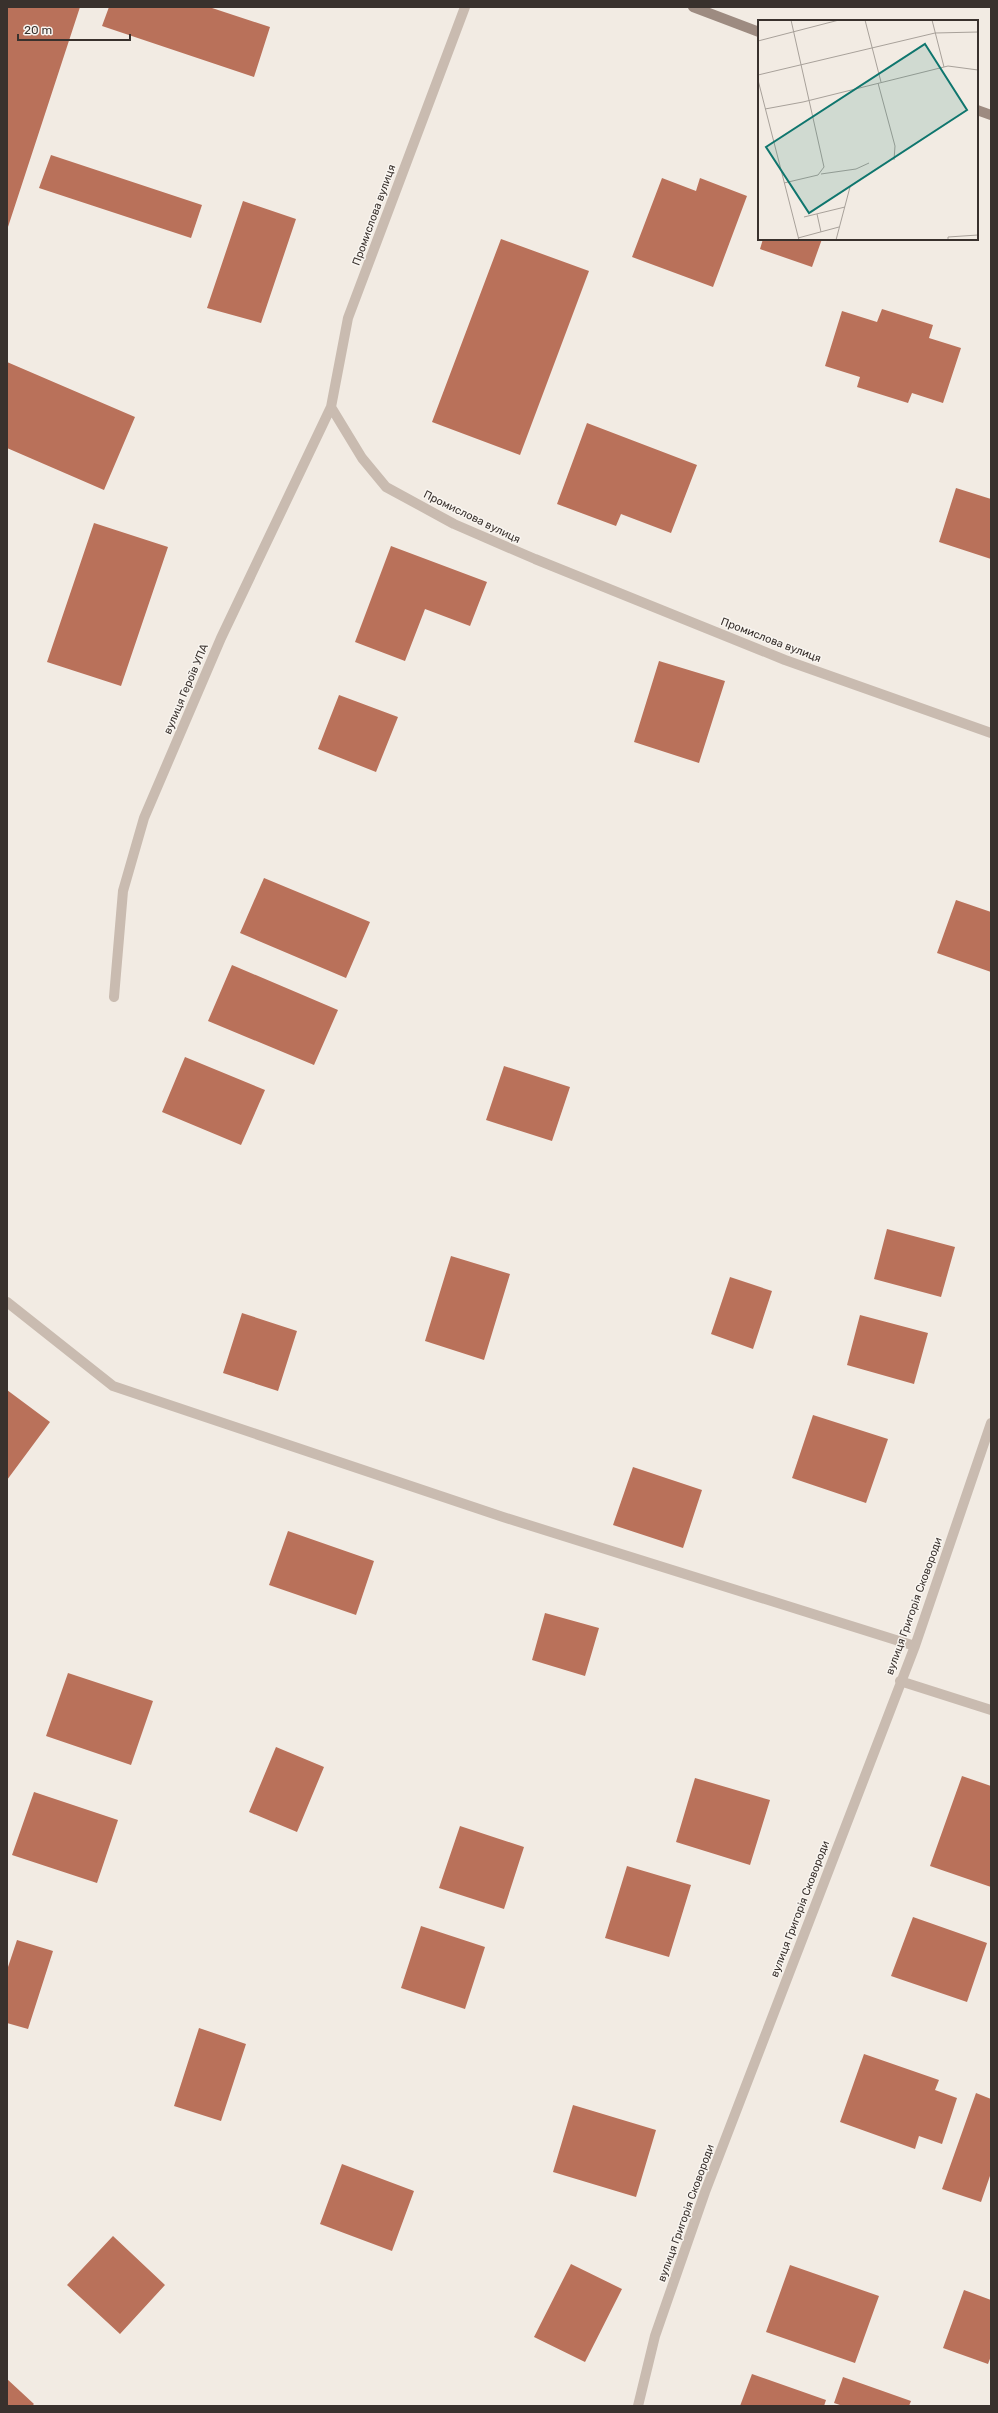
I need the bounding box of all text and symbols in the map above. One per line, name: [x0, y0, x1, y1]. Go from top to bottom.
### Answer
scale bar: [18, 16, 130, 42]
inset map: [758, 20, 978, 240]
text: 20 m: [24, 23, 52, 37]
street label: Промислова вулиця: [350, 163, 398, 267]
street label: Промислова вулиця: [421, 488, 523, 546]
street label: Промислова вулиця: [719, 615, 823, 665]
street label: вулиця Героїв УПА: [161, 641, 211, 736]
street label: вулиця Григорія Сковороди: [883, 1536, 945, 1676]
street label: вулиця Григорія Сковороди: [768, 1839, 832, 1979]
street label: вулиця Григорія Сковороди: [655, 2143, 717, 2283]

